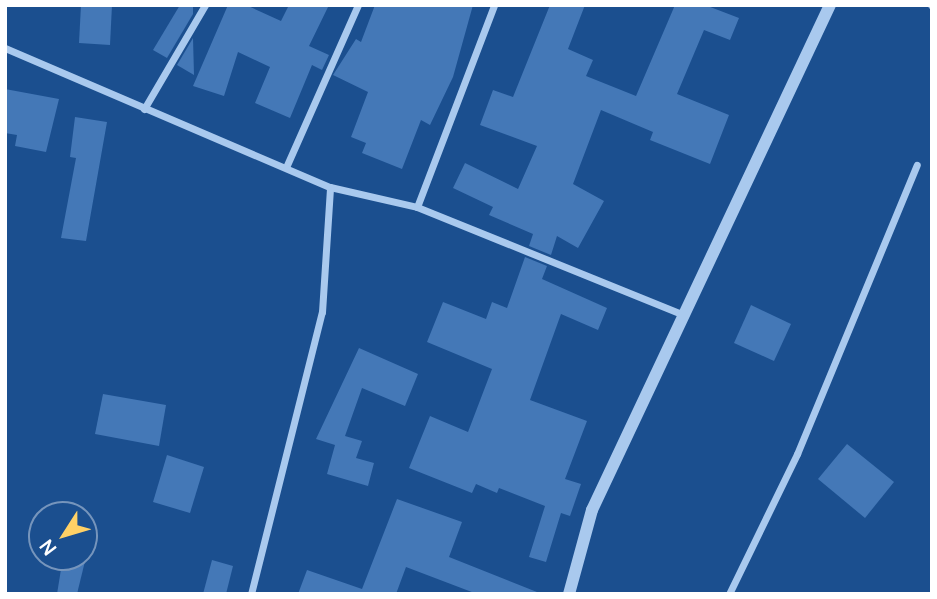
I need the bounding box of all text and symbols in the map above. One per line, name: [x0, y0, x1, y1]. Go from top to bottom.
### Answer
north arrow: [28, 501, 98, 571]
text: N: [33, 534, 62, 561]

